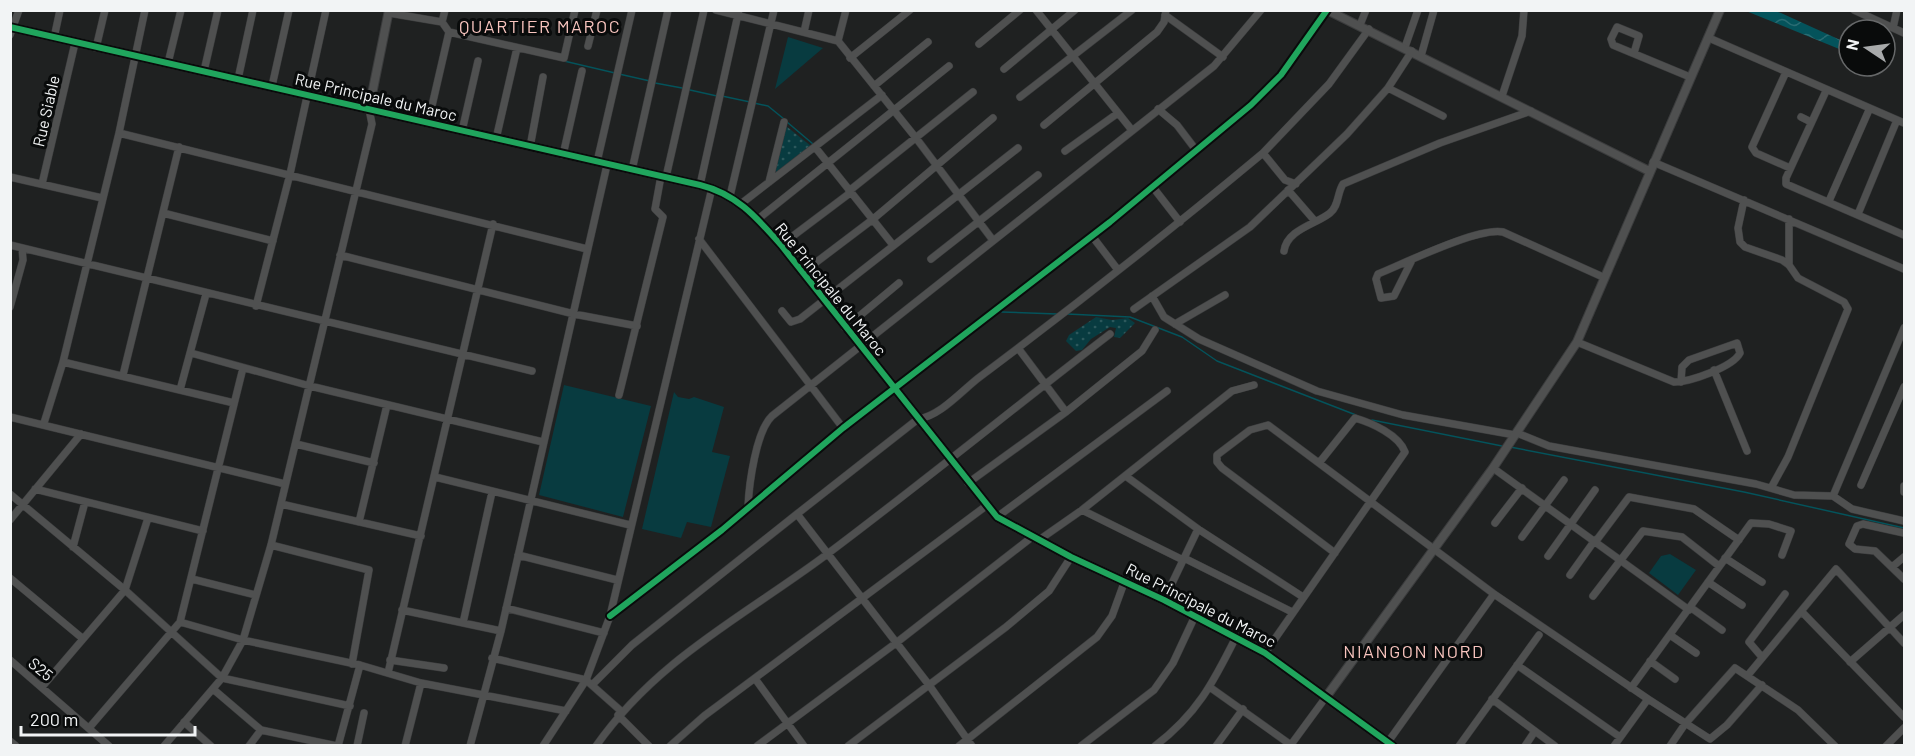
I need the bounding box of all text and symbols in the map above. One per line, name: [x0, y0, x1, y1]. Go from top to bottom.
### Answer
district label: QUARTIER MAROC: [459, 15, 621, 37]
north arrow: [1837, 18, 1897, 78]
text: N: [1841, 37, 1862, 52]
street label: Rue Principale du Maroc: [293, 69, 459, 124]
street label: Rue Siable: [28, 73, 63, 148]
street label: Rue Principale du Maroc: [772, 218, 891, 359]
street label: Rue Principale du Maroc: [1123, 558, 1279, 651]
district label: NIANGON NORD: [1343, 640, 1485, 662]
street label: S25: [25, 653, 57, 684]
scale bar: [21, 699, 195, 737]
text: 200 m: [30, 708, 78, 730]

